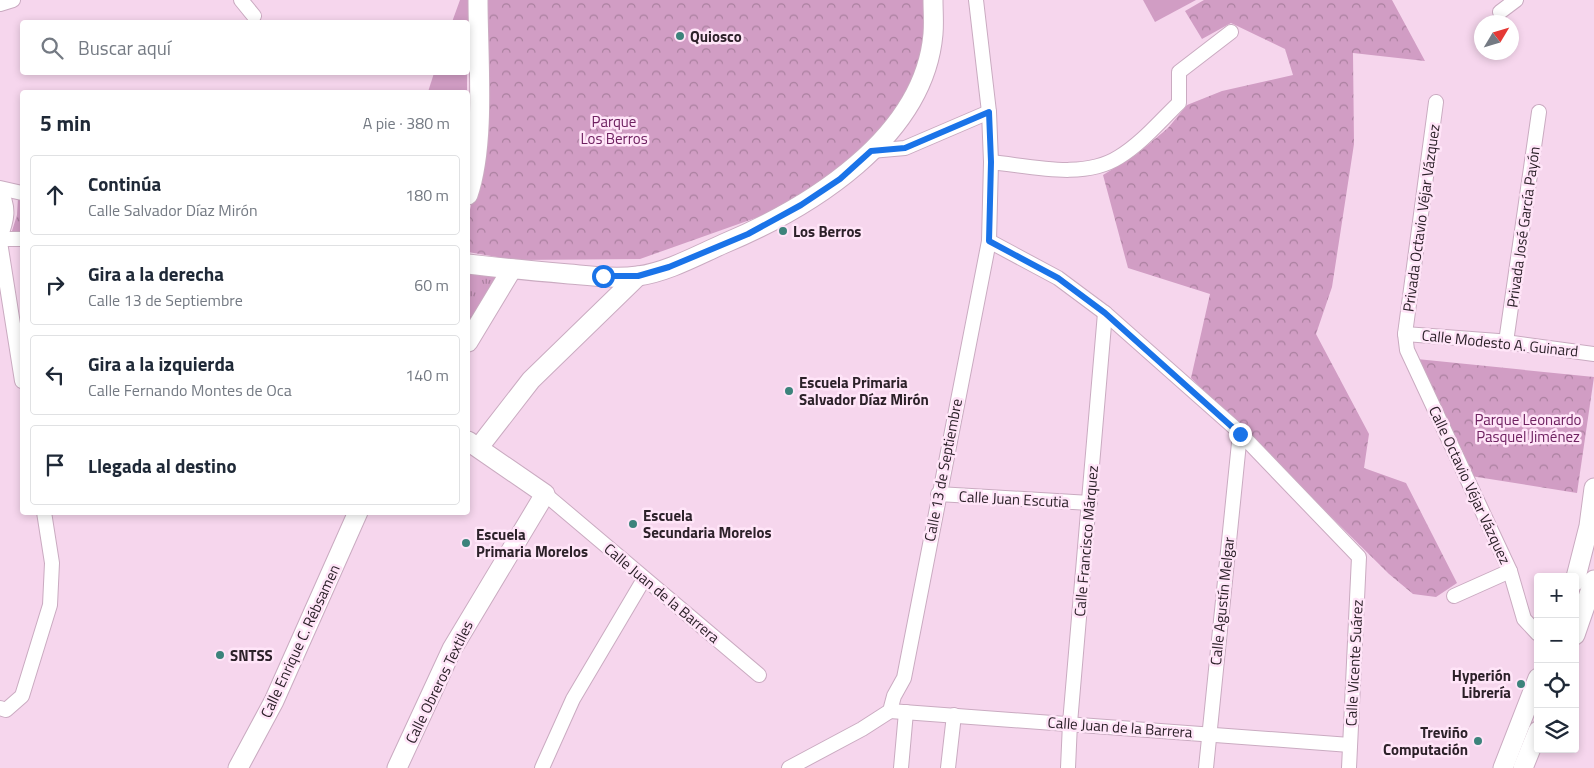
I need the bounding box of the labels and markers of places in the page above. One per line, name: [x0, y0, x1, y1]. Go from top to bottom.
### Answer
place label: Quiosco: [690, 25, 742, 48]
marker: Quiosco: [674, 30, 686, 42]
place label: Los Berros: [793, 220, 861, 243]
marker: Los Berros: [777, 225, 789, 237]
place label: Escuela Primaria Salvador Díaz Mirón: [799, 371, 929, 411]
marker: Escuela Primaria Salvador Díaz Mirón: [783, 385, 795, 397]
place label: Escuela Secundaria Morelos: [643, 504, 772, 544]
marker: Escuela Secundaria Morelos: [627, 518, 639, 530]
place label: Escuela Primaria Morelos: [476, 523, 588, 563]
marker: Escuela Primaria Morelos: [460, 537, 472, 549]
place label: SNTSS: [230, 644, 273, 667]
marker: SNTSS: [214, 649, 226, 661]
place label: Hyperión Librería: [1452, 664, 1511, 704]
marker: Hyperión Librería: [1515, 678, 1527, 690]
place label: Treviño Computación: [1383, 721, 1468, 761]
marker: Treviño Computación: [1472, 735, 1484, 747]

